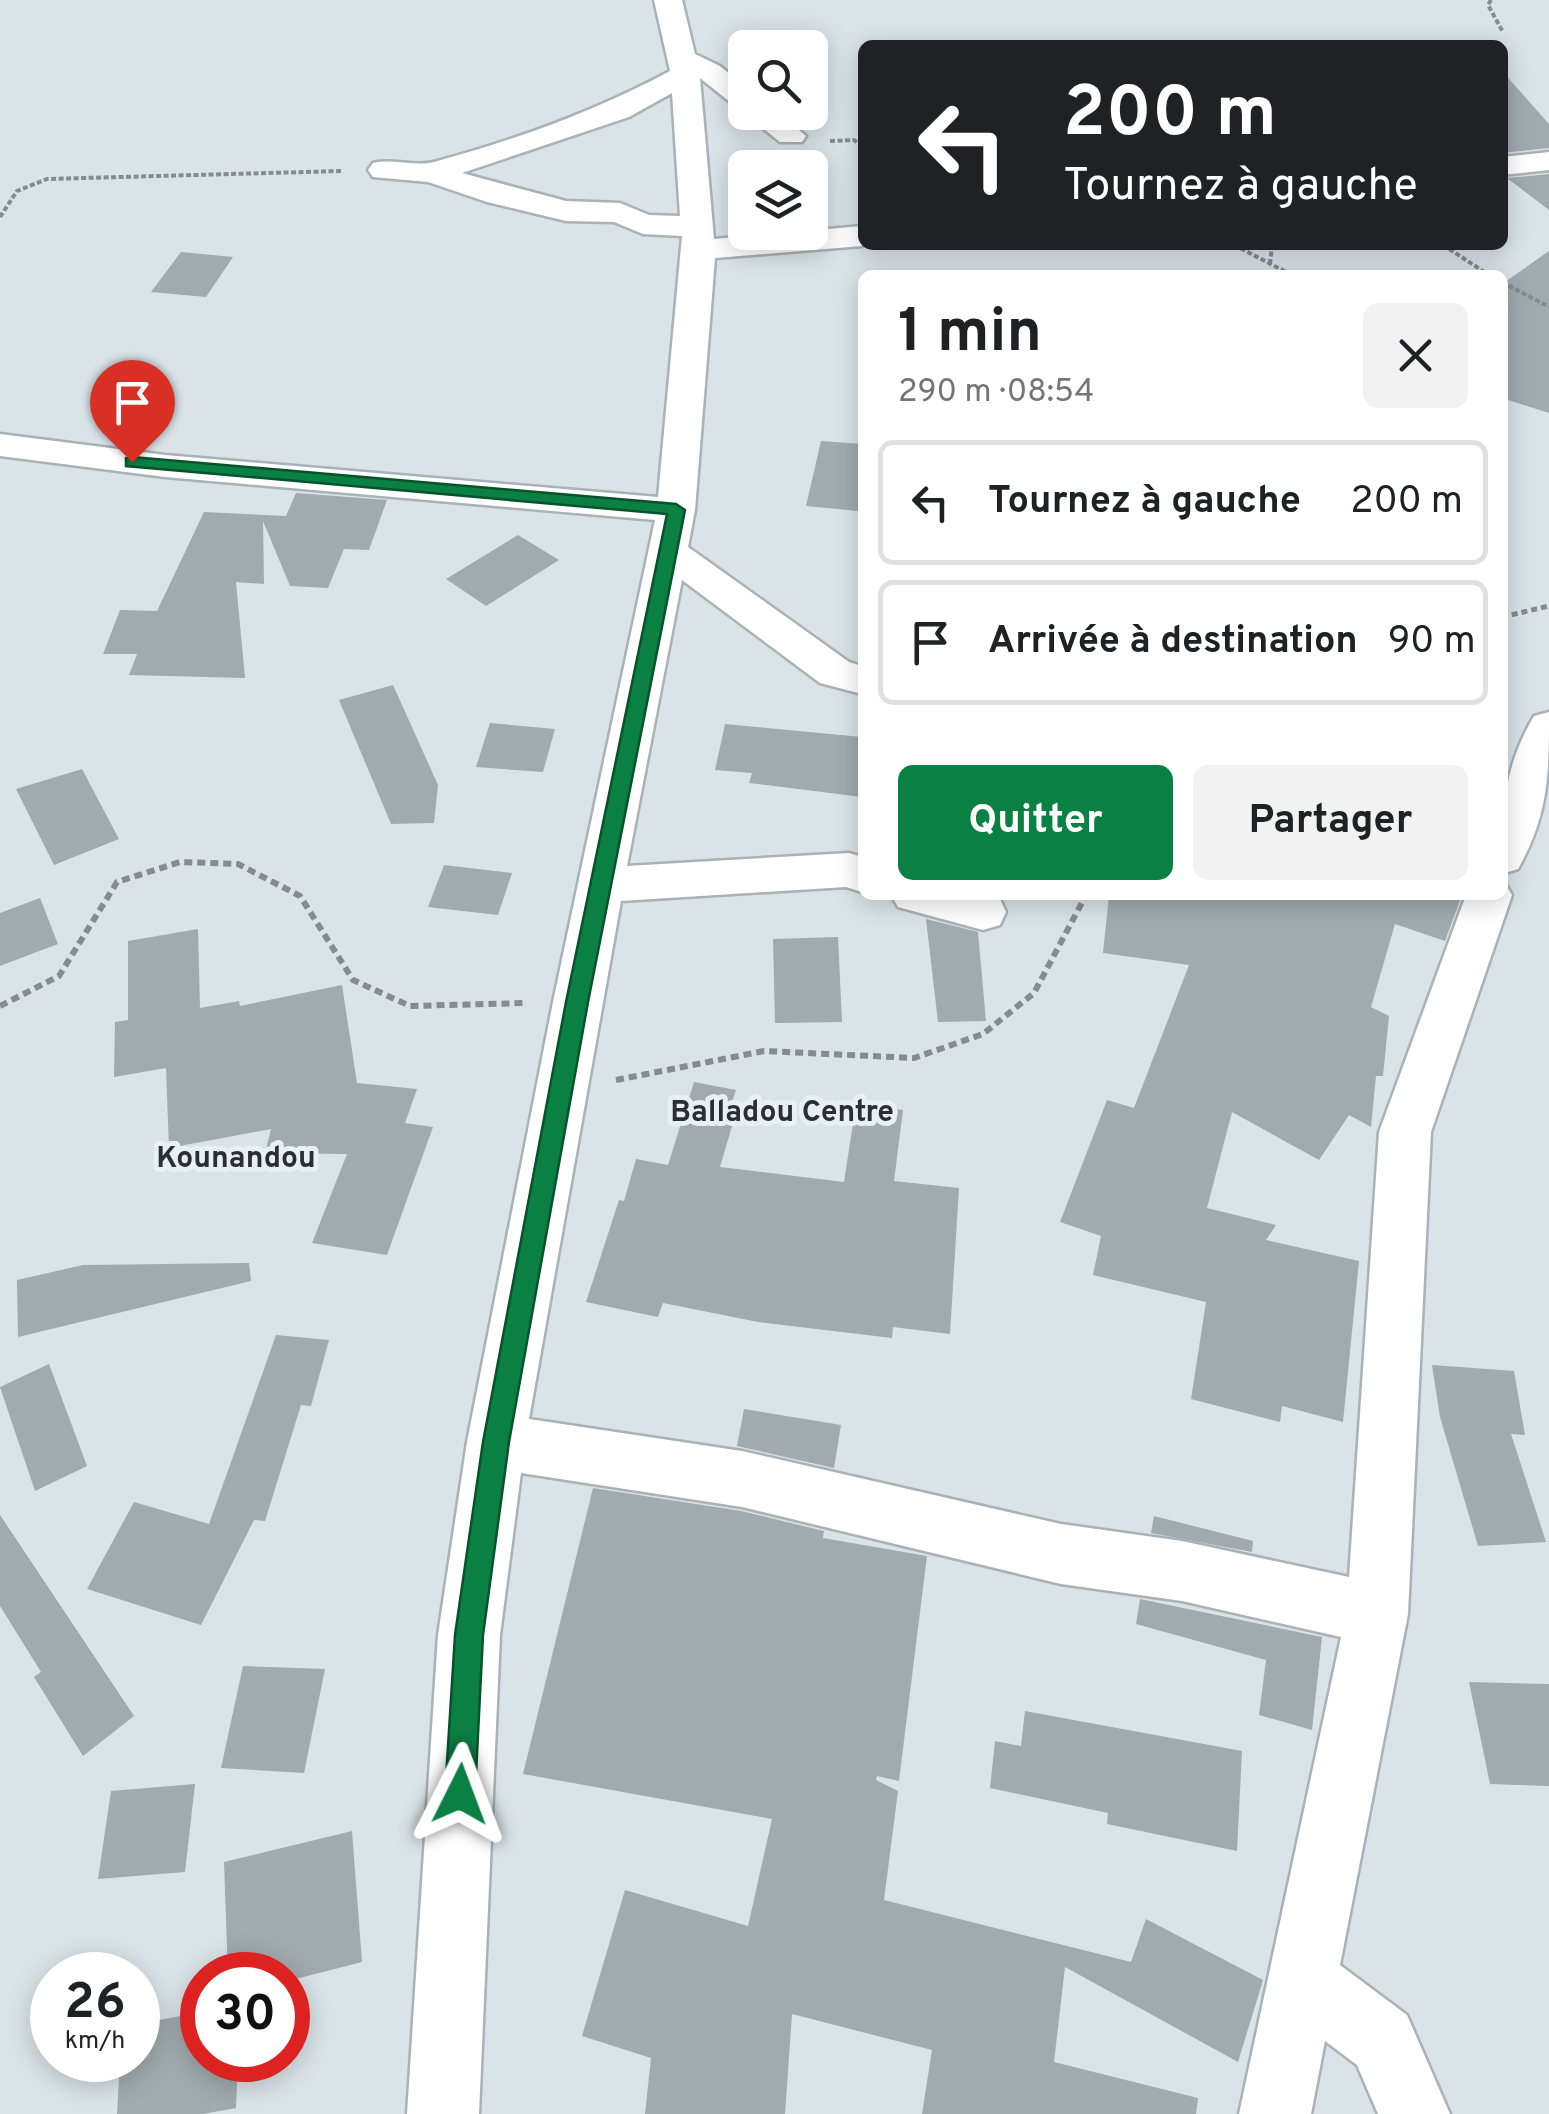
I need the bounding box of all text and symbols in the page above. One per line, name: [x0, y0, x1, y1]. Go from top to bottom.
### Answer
map controls: [728, 30, 828, 250]
button: search: [728, 30, 828, 130]
text: 200 m: [1063, 72, 1277, 161]
icon: left: [898, 80, 1028, 210]
button: layers: [728, 150, 828, 250]
text: Tournez à gauche: [1063, 159, 1418, 216]
text: 1 min: [898, 297, 1042, 373]
button: close: [1363, 303, 1468, 408]
pin: [90, 360, 175, 463]
text: 290 m · 08:54: [898, 373, 1094, 413]
icon: arrive: [105, 375, 160, 430]
icon: left: [903, 475, 958, 530]
text: Tournez à gauche: [988, 478, 1301, 527]
text: 200 m: [1350, 478, 1463, 527]
icon: arrive: [903, 615, 958, 670]
text: Arrivée à destination: [988, 618, 1358, 667]
text: 90 m: [1388, 618, 1476, 667]
button: Quitter: [898, 765, 1173, 880]
button: Partager: [1193, 765, 1468, 880]
district label: Balladou Centre: [670, 1095, 894, 1132]
district label: Kounandou: [156, 1141, 316, 1178]
position arrow: [408, 1742, 512, 1846]
speed limit sign: 30: [180, 1952, 310, 2082]
text: 26: [64, 1973, 126, 2036]
text: km/h: [65, 2026, 125, 2058]

